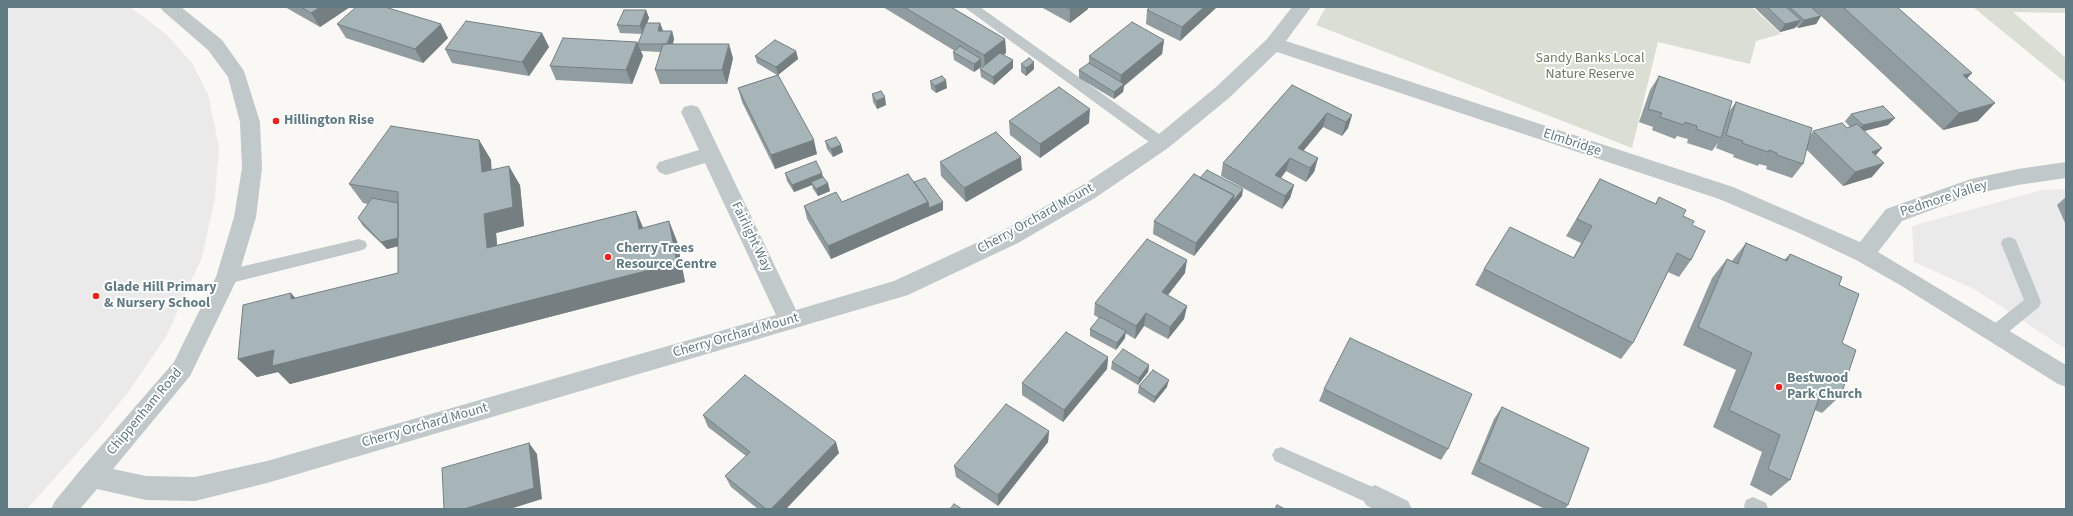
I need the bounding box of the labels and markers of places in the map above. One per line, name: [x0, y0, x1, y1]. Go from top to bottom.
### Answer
place label: Hillington Rise: [284, 113, 374, 129]
marker: Hillington Rise: [271, 116, 281, 126]
place label: Cherry Trees Resource Centre: [616, 241, 717, 274]
marker: Cherry Trees Resource Centre: [603, 252, 613, 262]
place label: Glade Hill Primary & Nursery School: [104, 280, 217, 312]
marker: Glade Hill Primary & Nursery School: [91, 291, 101, 301]
place label: Bestwood Park Church: [1787, 371, 1862, 404]
marker: Bestwood Park Church: [1774, 382, 1784, 392]

